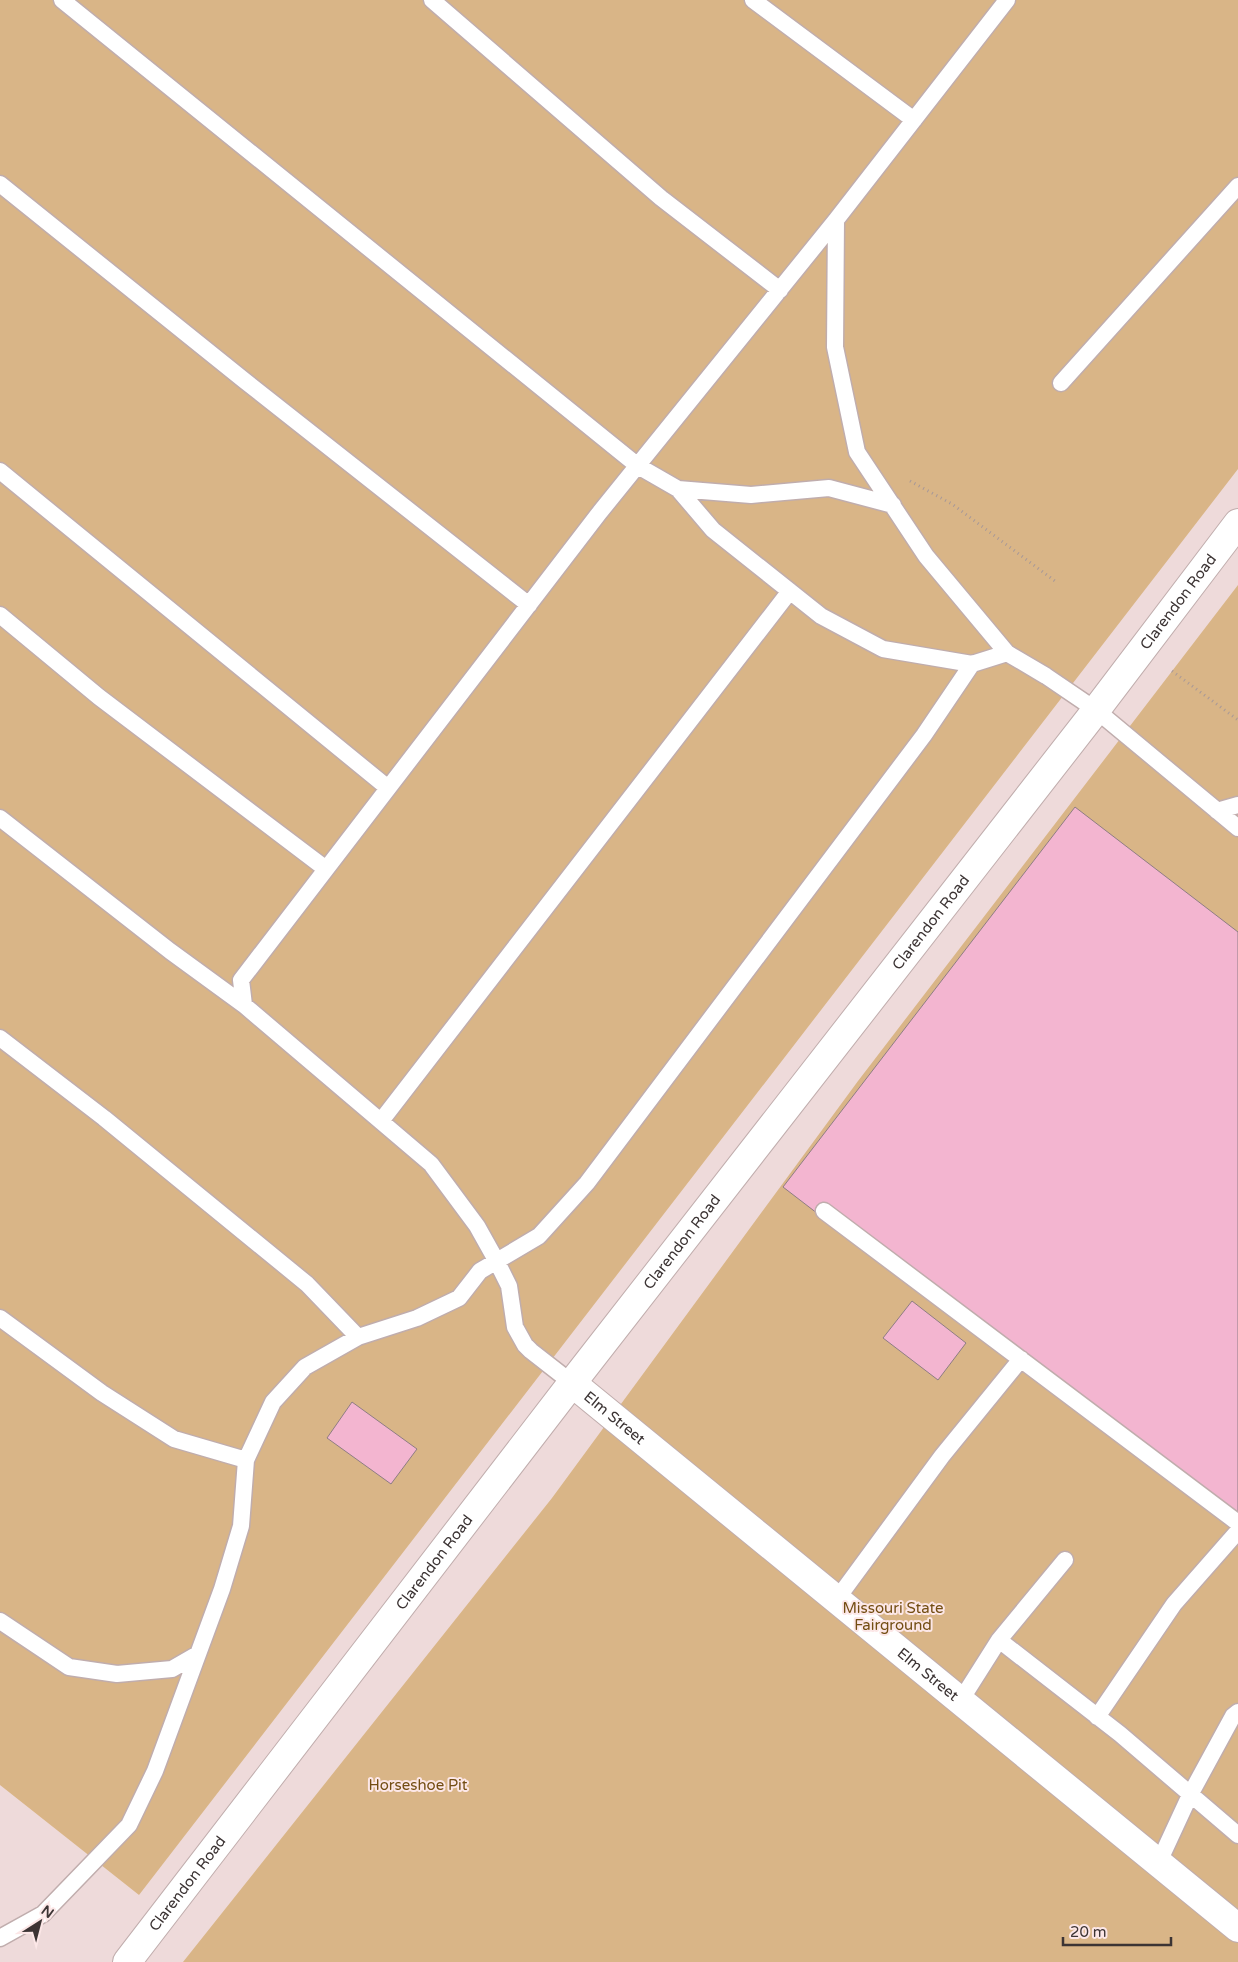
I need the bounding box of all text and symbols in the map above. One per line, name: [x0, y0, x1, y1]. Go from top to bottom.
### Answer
street label: Clarendon Road: [1136, 551, 1220, 653]
street label: Clarendon Road: [888, 872, 973, 973]
street label: Clarendon Road: [639, 1191, 724, 1293]
street label: Elm Street: [580, 1387, 649, 1448]
street label: Clarendon Road: [392, 1511, 476, 1614]
park label: Missouri State Fairground: [842, 1599, 944, 1634]
street label: Elm Street: [894, 1644, 963, 1705]
park label: Horseshoe Pit: [369, 1776, 468, 1794]
street label: Clarendon Road: [145, 1832, 230, 1935]
north arrow: [15, 1897, 65, 1947]
text: N: [38, 1902, 57, 1922]
scale bar: [1063, 1914, 1170, 1946]
text: 20 m: [1070, 1923, 1107, 1941]

